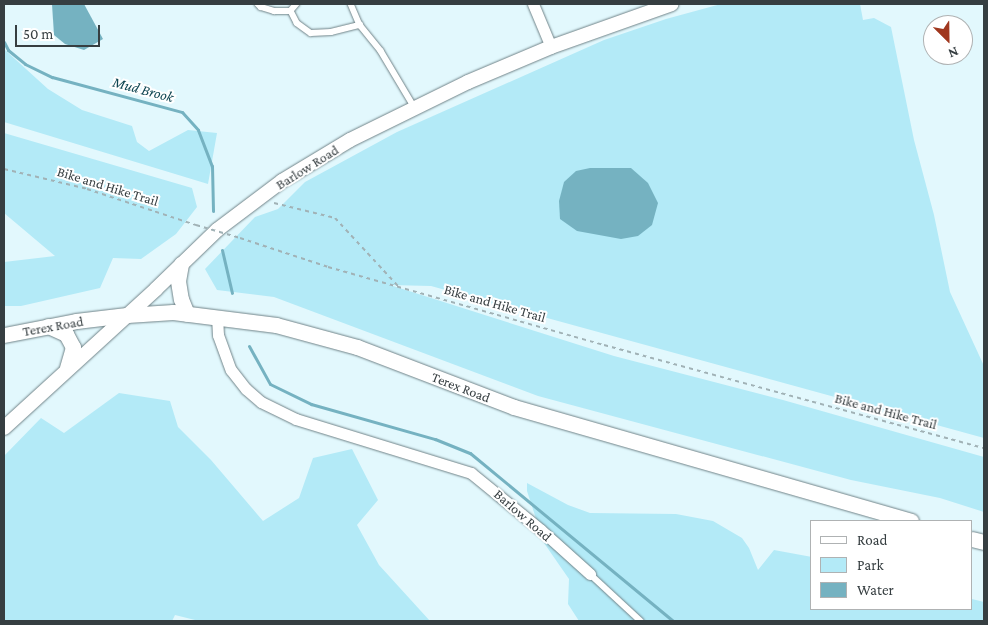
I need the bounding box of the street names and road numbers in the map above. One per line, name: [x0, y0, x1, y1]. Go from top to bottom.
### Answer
street label: Barlow Road: [272, 141, 342, 193]
street label: Bike and Hike Trail: [55, 163, 161, 209]
street label: Bike and Hike Trail: [442, 280, 548, 326]
street label: Terex Road: [21, 312, 85, 340]
street label: Terex Road: [429, 368, 493, 406]
street label: Bike and Hike Trail: [833, 389, 939, 433]
street label: Barlow Road: [491, 485, 555, 545]

